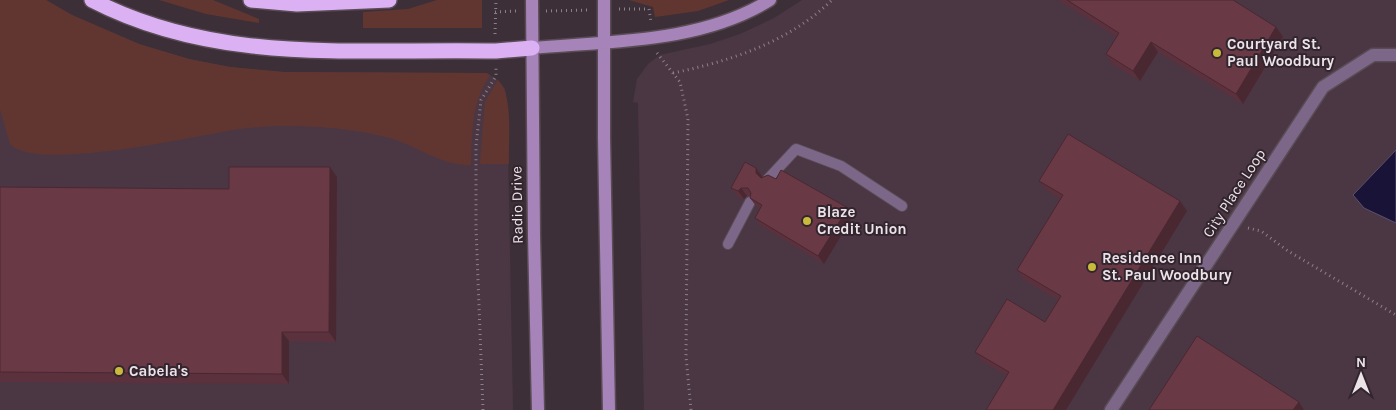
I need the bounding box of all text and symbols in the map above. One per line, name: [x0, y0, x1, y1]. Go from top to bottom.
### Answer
place label: Courtyard St. Paul Woodbury: [1227, 35, 1335, 70]
marker: Courtyard St. Paul Woodbury: [1211, 47, 1223, 59]
street label: City Place Loop: [1199, 145, 1269, 241]
street label: Radio Drive: [507, 166, 527, 244]
place label: Blaze Credit Union: [817, 203, 907, 238]
marker: Blaze Credit Union: [801, 215, 813, 227]
place label: Residence Inn St. Paul Woodbury: [1102, 249, 1232, 284]
marker: Residence Inn St. Paul Woodbury: [1086, 261, 1098, 273]
north arrow: [1336, 350, 1386, 400]
text: N: [1356, 354, 1366, 371]
place label: Cabela's: [129, 362, 188, 380]
marker: Cabela's: [113, 365, 125, 377]

